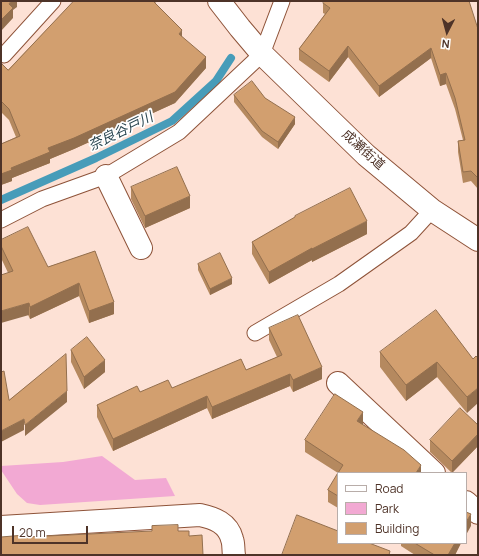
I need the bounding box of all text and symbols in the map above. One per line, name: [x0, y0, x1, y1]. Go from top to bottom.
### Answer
north arrow: [427, 12, 467, 52]
text: N: [441, 37, 450, 52]
water label: 奈良谷戸川: [86, 109, 156, 155]
street label: 成瀬街道: [338, 127, 388, 173]
legend: [337, 472, 467, 544]
text: Road: [375, 480, 403, 497]
text: Park: [375, 500, 399, 517]
scale bar: [14, 518, 90, 544]
text: Building: [375, 520, 419, 537]
text: 20 m: [19, 524, 46, 541]

